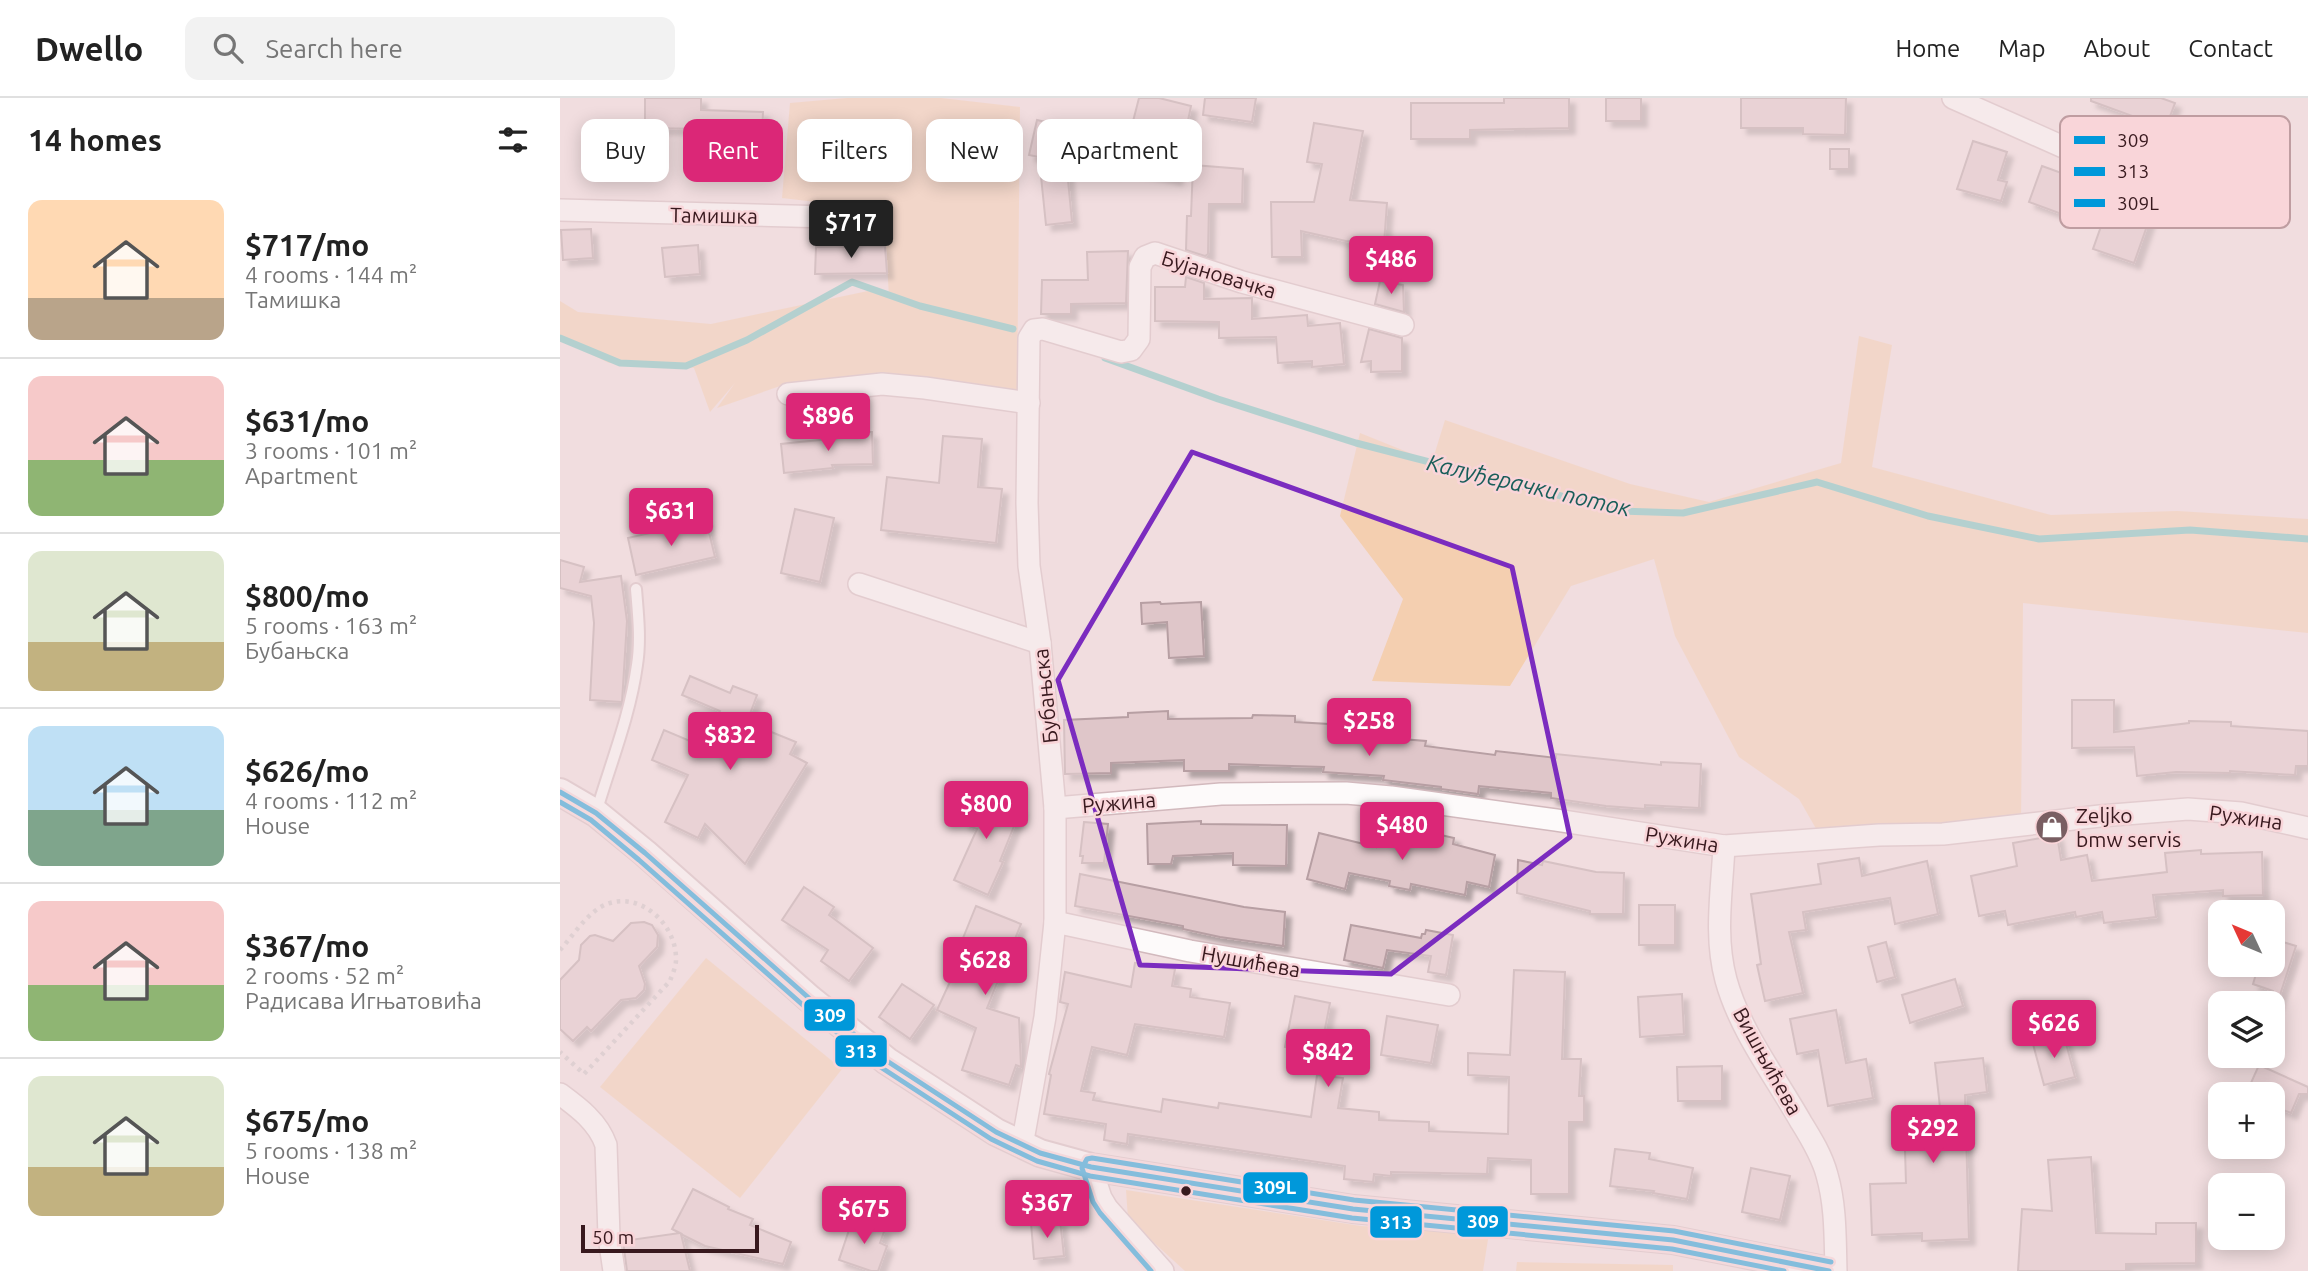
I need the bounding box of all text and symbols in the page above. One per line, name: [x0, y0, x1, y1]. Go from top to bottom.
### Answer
search box: [185, 17, 675, 80]
icon: search: [209, 29, 247, 67]
text: Dwello: [35, 30, 143, 67]
text: Search here: [265, 34, 403, 63]
text: Home: [1895, 35, 1960, 62]
text: Map: [1998, 35, 2045, 62]
text: About: [2083, 35, 2150, 62]
text: Contact: [2188, 35, 2273, 62]
legend: [2060, 116, 2290, 228]
chip: Buy: [581, 119, 669, 182]
chip: Rent: [683, 119, 783, 182]
chip: Filters: [797, 119, 912, 182]
chip: New: [926, 119, 1023, 182]
chip: Apartment: [1037, 119, 1202, 182]
icon: filters: [494, 121, 532, 159]
text: 14 homes: [28, 123, 162, 157]
text: 309: [2117, 129, 2149, 151]
text: 313: [2117, 160, 2149, 182]
text: 309L: [2117, 192, 2159, 214]
pin: $717: [810, 200, 892, 260]
street label: Тамишка: [670, 202, 758, 228]
text: $717: [825, 210, 877, 235]
icon: home: [84, 228, 168, 312]
text: $717/mo: [245, 228, 369, 262]
pin: $486: [1350, 236, 1432, 296]
street label: Бујановачка: [1159, 245, 1279, 303]
text: $486: [1365, 246, 1417, 271]
text: 4 rooms · 144 m²: [245, 262, 417, 287]
text: Тамишка: [245, 287, 341, 312]
pin: $896: [787, 394, 869, 453]
text: $896: [802, 403, 854, 428]
icon: home: [84, 404, 168, 488]
text: $631/mo: [245, 404, 369, 438]
text: 3 rooms · 101 m²: [245, 438, 417, 463]
water label: Калуђерачки поток: [1425, 449, 1633, 521]
text: Apartment: [245, 463, 358, 488]
pin: $631: [630, 489, 712, 548]
text: $631: [645, 498, 697, 523]
icon: home: [84, 579, 168, 663]
text: $800/mo: [245, 579, 369, 613]
text: 5 rooms · 163 m²: [245, 613, 417, 638]
text: Бубањска: [245, 638, 349, 663]
street label: Бубањска: [1028, 647, 1062, 745]
pin: $258: [1328, 698, 1410, 758]
text: $258: [1343, 708, 1395, 733]
pin: $832: [689, 712, 771, 772]
text: $832: [704, 722, 756, 747]
icon: home: [84, 754, 168, 838]
text: $626/mo: [245, 754, 369, 788]
pin: $800: [945, 782, 1027, 841]
street label: Ружина: [1081, 787, 1157, 817]
text: 4 rooms · 112 m²: [245, 788, 417, 813]
text: $800: [960, 791, 1012, 816]
street label: Ружина: [2208, 800, 2284, 834]
pin: $480: [1361, 802, 1443, 862]
place label: Zeljko bmw servis: [2076, 803, 2181, 851]
shop icon: Zeljko bmw servis: [2033, 808, 2071, 846]
text: $480: [1376, 812, 1428, 837]
text: House: [245, 813, 310, 838]
street label: Ружина: [1644, 821, 1720, 857]
north arrow: [2208, 900, 2286, 976]
map controls: [2208, 900, 2285, 1250]
icon: home: [84, 929, 168, 1013]
text: $367/mo: [245, 929, 369, 963]
pin: $628: [944, 937, 1026, 997]
street label: Нушићева: [1200, 940, 1302, 982]
text: $628: [959, 947, 1011, 972]
text: 2 rooms · 52 m²: [245, 963, 404, 988]
text: Радисава Игњатовића: [245, 988, 482, 1013]
button: layers: [2208, 991, 2285, 1068]
line badge: 309: [803, 998, 856, 1032]
pin: $626: [2013, 1000, 2095, 1060]
street label: Вишњићева: [1729, 1003, 1807, 1119]
text: 309: [814, 1004, 846, 1026]
text: $626: [2028, 1010, 2080, 1035]
pin: $842: [1287, 1030, 1369, 1089]
line badge: 313: [834, 1034, 888, 1068]
text: $842: [1302, 1039, 1354, 1064]
text: 313: [845, 1040, 877, 1062]
button: +: [2208, 1082, 2285, 1159]
icon: home: [84, 1104, 168, 1188]
text: $675/mo: [245, 1104, 369, 1138]
pin: $292: [1892, 1105, 1974, 1165]
text: $292: [1907, 1115, 1959, 1140]
text: 5 rooms · 138 m²: [245, 1138, 417, 1163]
text: House: [245, 1163, 310, 1188]
line badge: 309L: [1242, 1171, 1309, 1204]
button: −: [2208, 1173, 2285, 1250]
text: 309L: [1254, 1176, 1297, 1198]
pin: $367: [1006, 1180, 1088, 1240]
unlabelled marker: [1179, 1184, 1193, 1198]
pin: $675: [823, 1186, 905, 1246]
text: $367: [1021, 1190, 1073, 1215]
text: $675: [838, 1196, 890, 1221]
line badge: 313: [1369, 1205, 1423, 1239]
line badge: 309: [1456, 1205, 1509, 1238]
text: 309: [1467, 1210, 1499, 1232]
text: 313: [1380, 1211, 1412, 1233]
scale bar: [581, 1222, 760, 1254]
text: 50 m: [592, 1226, 634, 1248]

